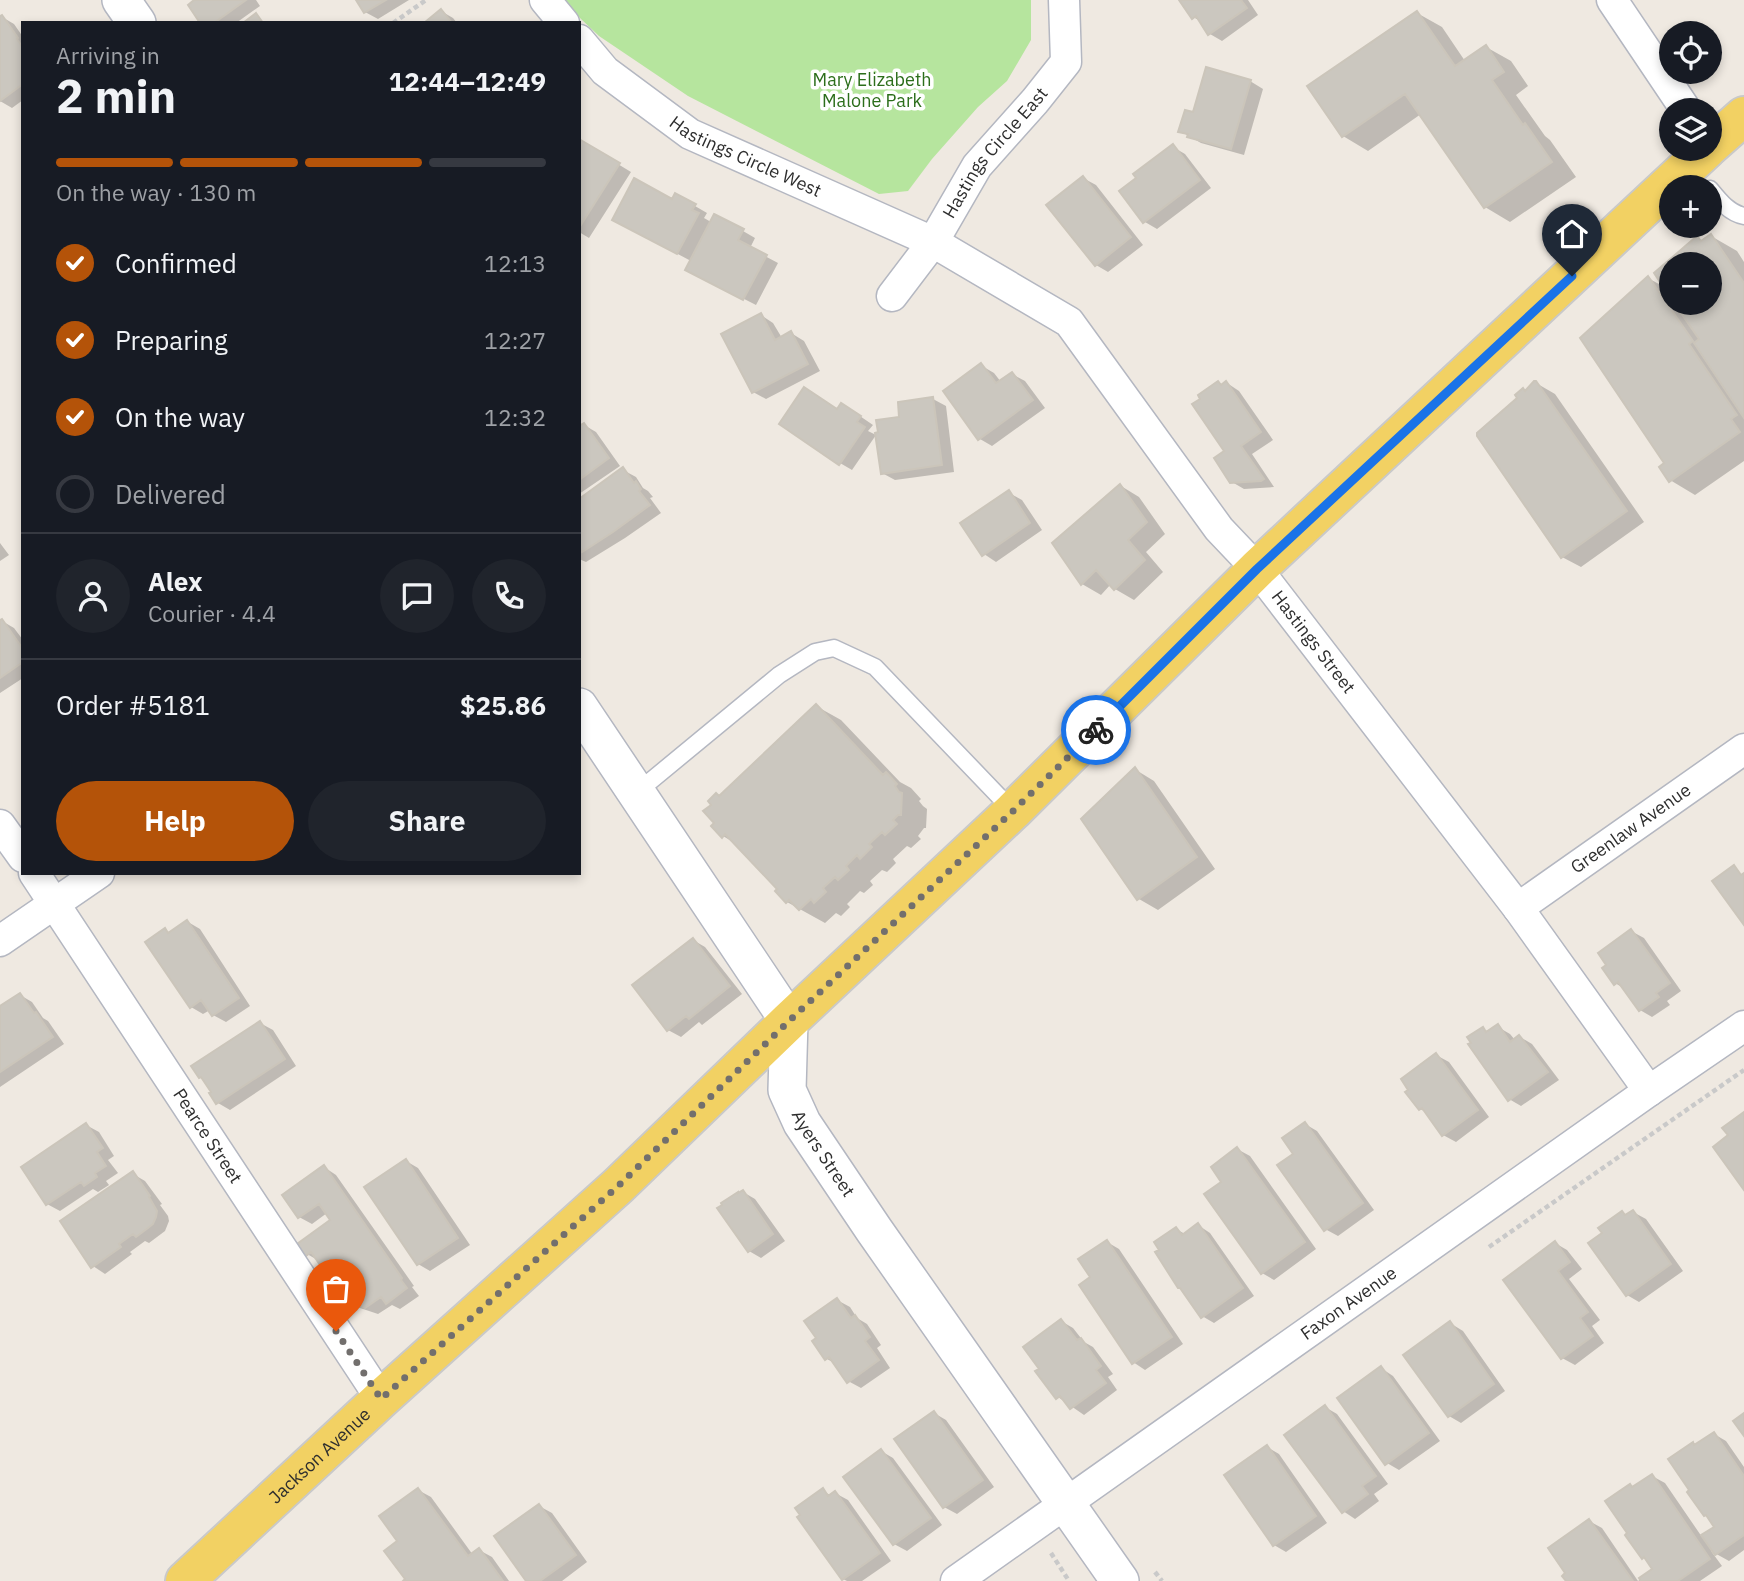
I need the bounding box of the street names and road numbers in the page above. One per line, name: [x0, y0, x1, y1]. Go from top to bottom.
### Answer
street label: Hastings Circle East: [937, 82, 1052, 222]
street label: Hastings Circle West: [665, 111, 825, 202]
street label: Hastings Street: [1267, 586, 1361, 698]
street label: Greenlaw Avenue: [1566, 778, 1695, 878]
street label: Pearce Street: [168, 1084, 248, 1188]
street label: Ayers Street: [787, 1107, 860, 1201]
street label: Faxon Avenue: [1296, 1261, 1401, 1345]
street label: Jackson Avenue: [264, 1402, 375, 1508]

